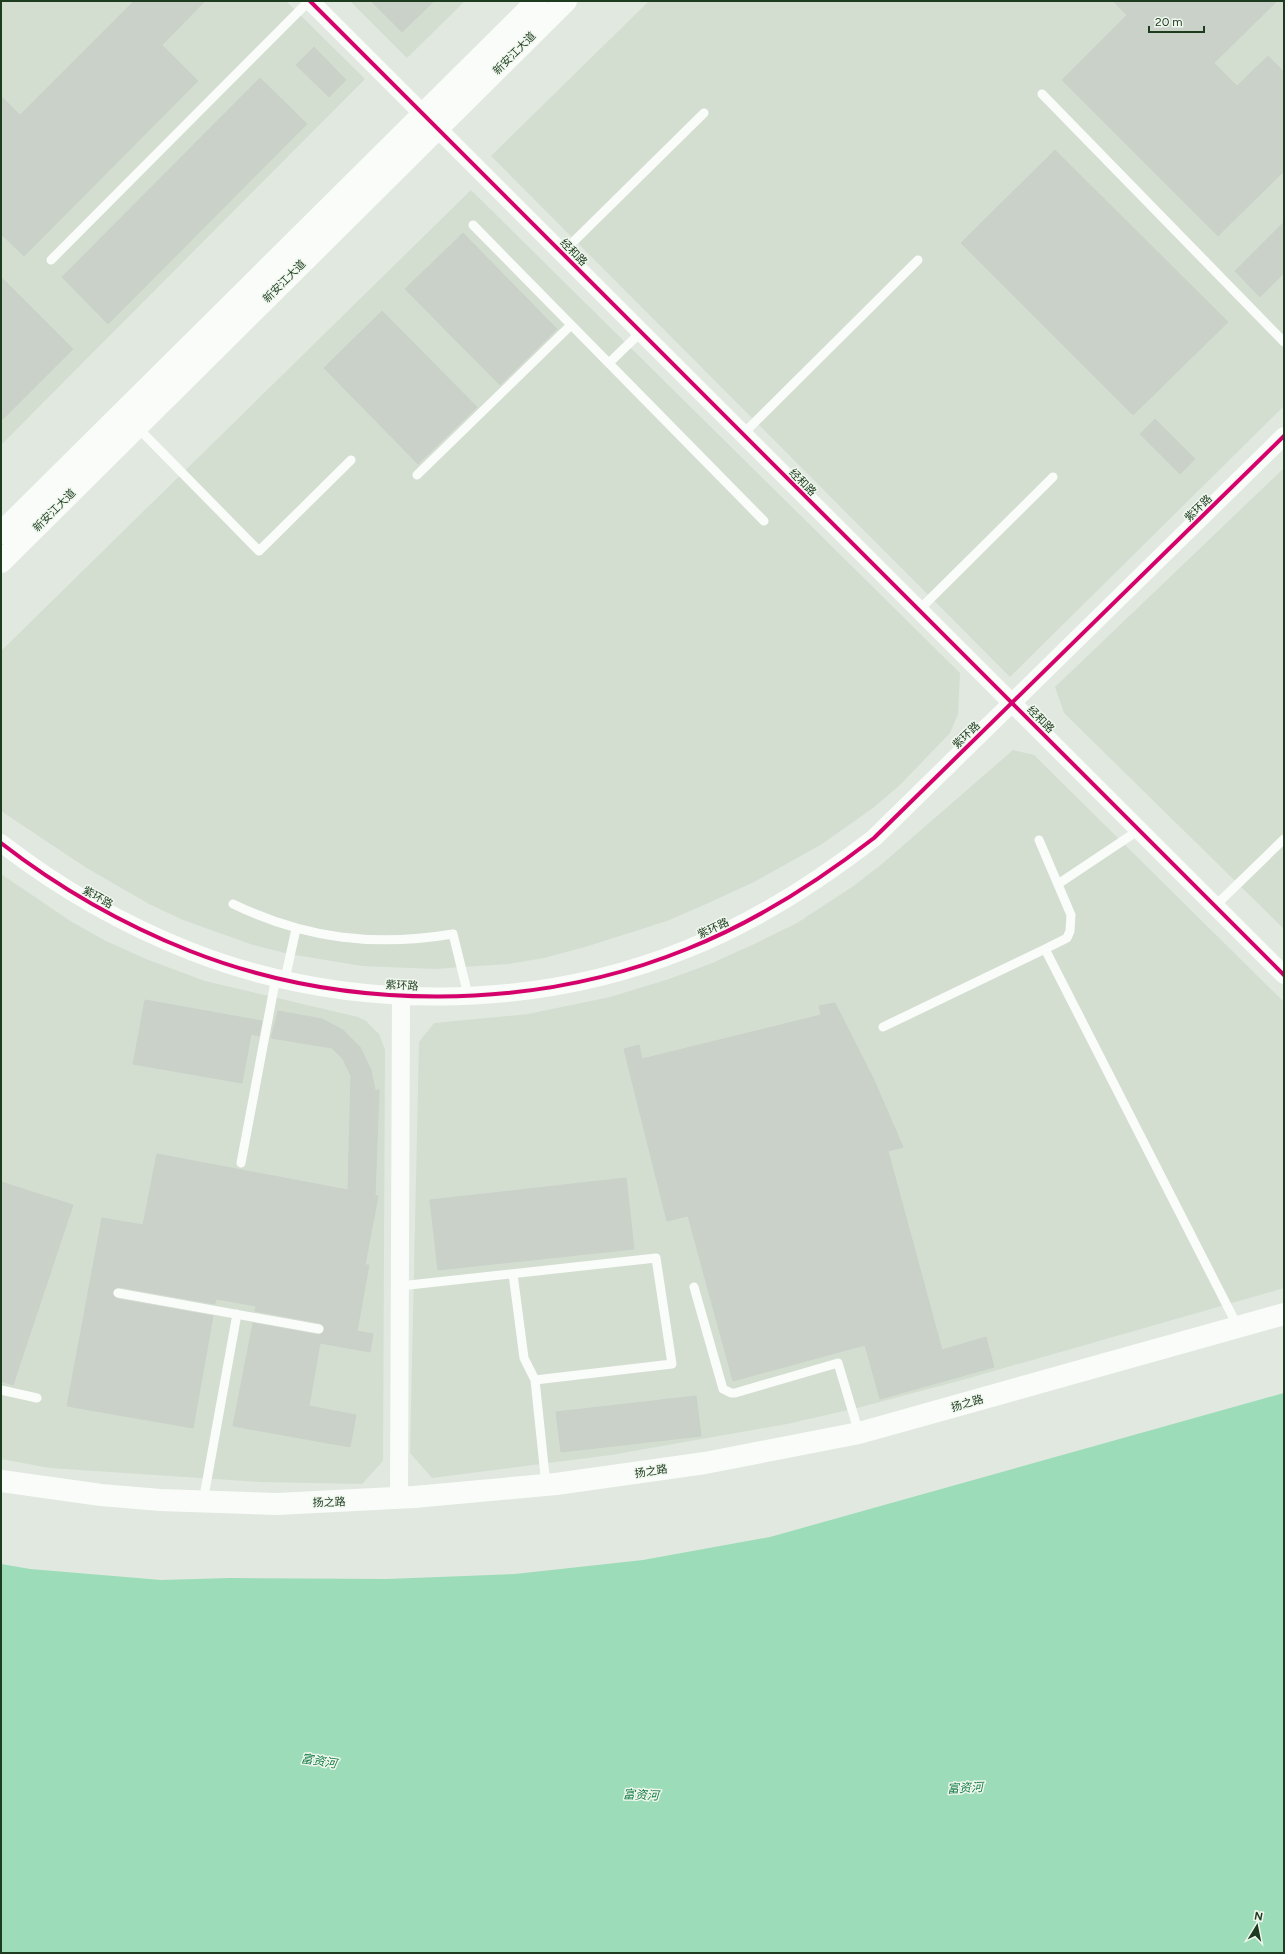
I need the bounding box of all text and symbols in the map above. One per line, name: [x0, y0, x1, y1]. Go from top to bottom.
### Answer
scale bar: [1149, 8, 1204, 34]
text: 20 m: [1155, 15, 1183, 29]
street label: 新安江大道: [490, 29, 538, 77]
street label: 经和路: [557, 236, 590, 269]
street label: 新安江大道: [260, 257, 308, 305]
street label: 经和路: [786, 466, 819, 499]
street label: 新安江大道: [30, 486, 78, 534]
street label: 紫环路: [1182, 492, 1215, 524]
street label: 经和路: [1024, 703, 1057, 736]
street label: 紫环路: [950, 719, 983, 751]
street label: 紫环路: [80, 884, 115, 911]
street label: 紫环路: [696, 916, 731, 941]
street label: 紫环路: [385, 978, 419, 993]
street label: 扬之路: [949, 1393, 985, 1414]
street label: 扬之路: [634, 1462, 668, 1480]
street label: 扬之路: [312, 1495, 346, 1510]
water label: 富资河: [300, 1751, 340, 1771]
water label: 富资河: [947, 1780, 985, 1796]
water label: 富资河: [623, 1787, 661, 1803]
north arrow: [1237, 1906, 1277, 1946]
text: N: [1253, 1910, 1264, 1924]

